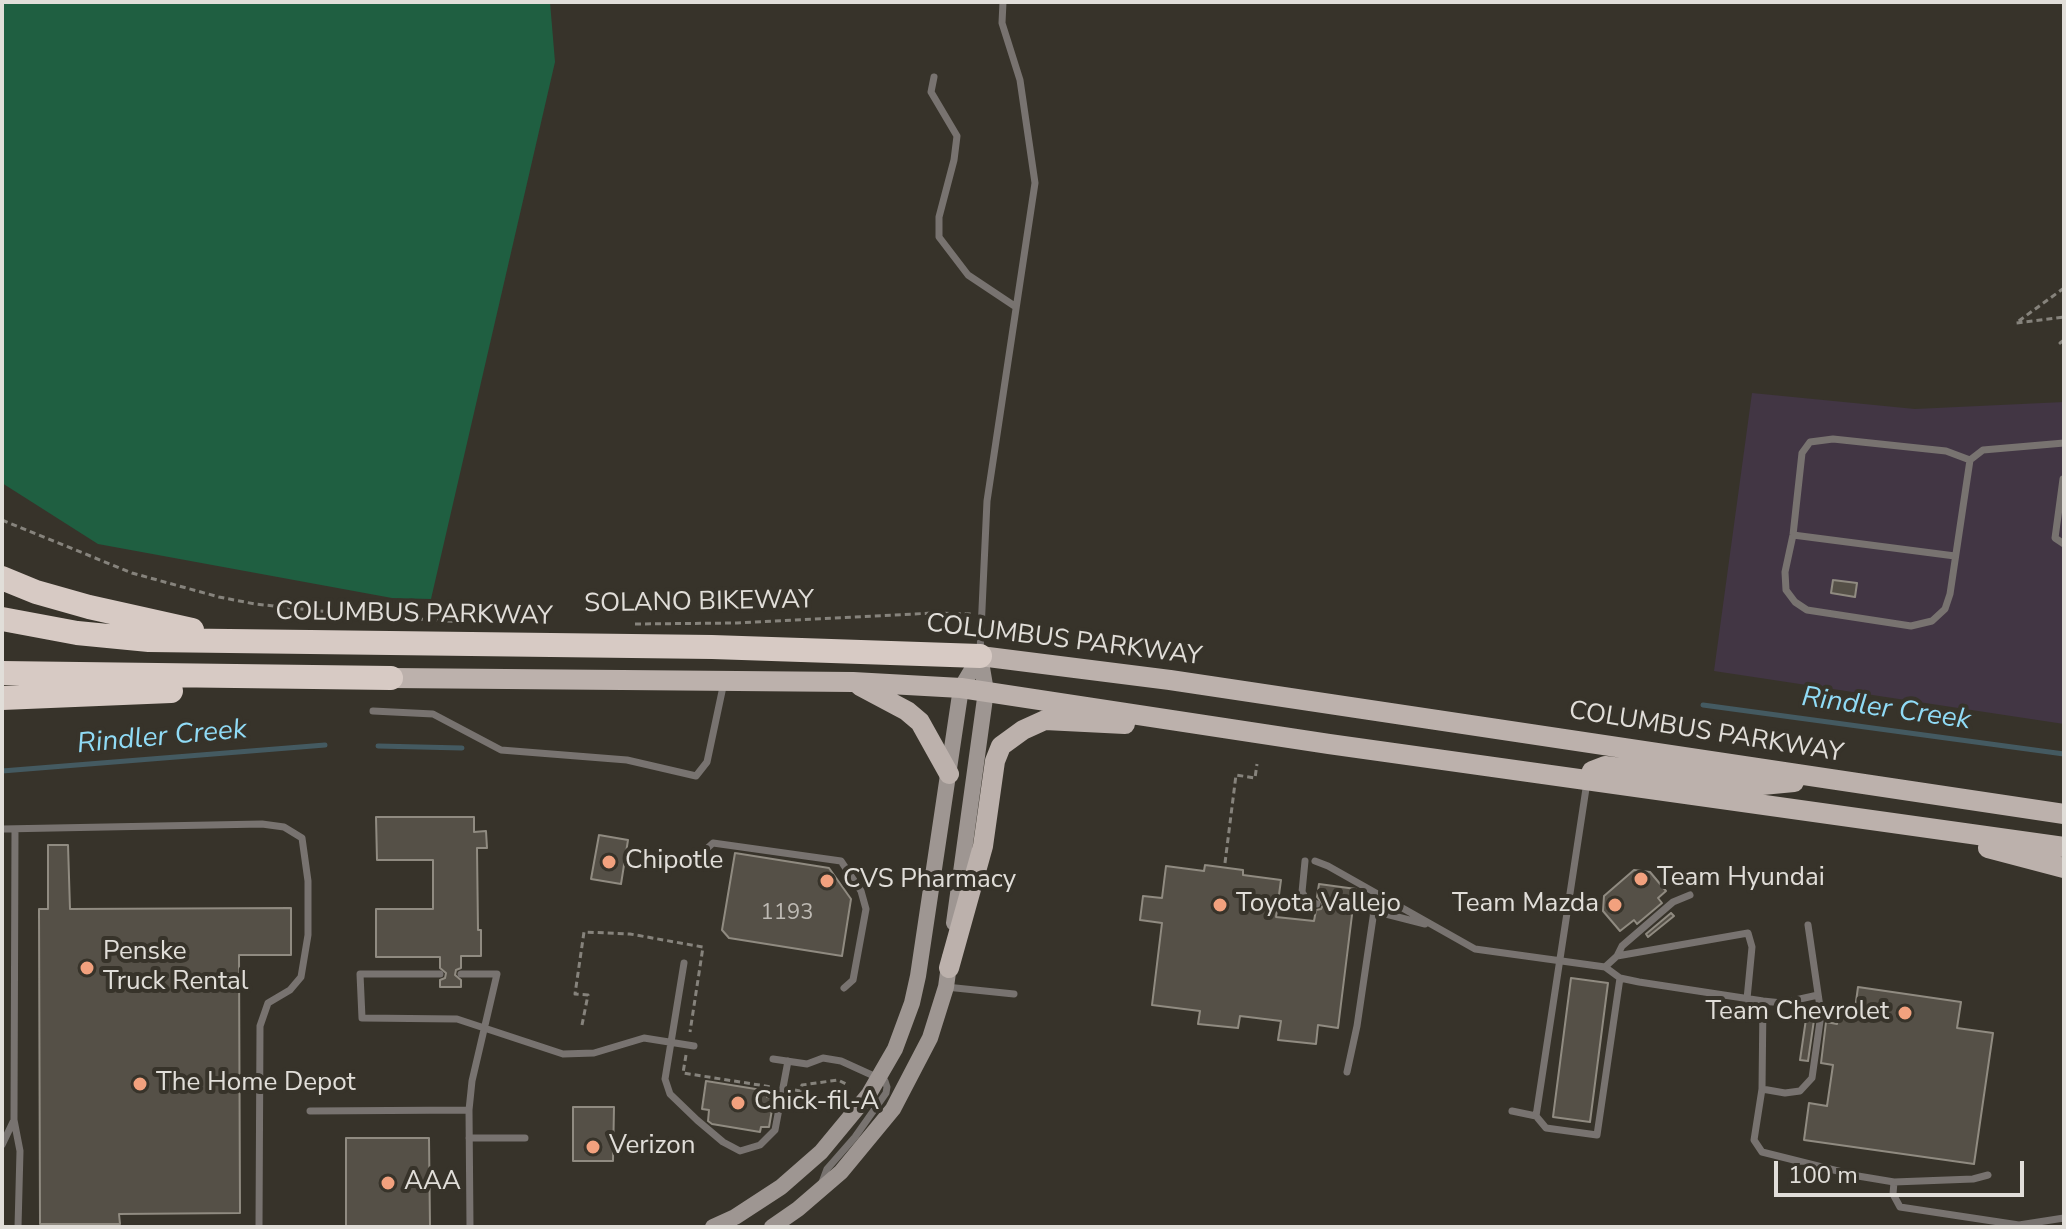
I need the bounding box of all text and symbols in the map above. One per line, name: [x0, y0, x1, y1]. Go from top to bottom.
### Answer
street label: SOLANO BIKEWAY: [584, 585, 814, 621]
street label: COLUMBUS PARKWAY: [275, 597, 553, 633]
street label: COLUMBUS PARKWAY: [924, 609, 1204, 673]
water label: Rindler Creek: [1799, 682, 1973, 738]
street label: COLUMBUS PARKWAY: [1567, 696, 1845, 770]
water label: Rindler Creek: [76, 714, 248, 762]
place label: Chipotle: [625, 846, 723, 878]
marker: Chipotle: [600, 853, 618, 871]
place label: Team Hyundai: [1657, 863, 1825, 895]
place label: CVS Pharmacy: [843, 865, 1016, 897]
marker: Team Hyundai: [1632, 870, 1650, 888]
marker: CVS Pharmacy: [818, 872, 836, 890]
place label: Toyota Vallejo: [1236, 889, 1401, 921]
place label: Team Mazda: [1452, 889, 1599, 921]
marker: Toyota Vallejo: [1211, 896, 1229, 914]
marker: Team Mazda: [1606, 896, 1624, 914]
house number: 1193: [761, 901, 813, 927]
place label: Penske Truck Rental: [103, 937, 249, 998]
marker: Penske Truck Rental: [78, 959, 96, 977]
place label: Team Chevrolet: [1705, 997, 1889, 1029]
marker: Team Chevrolet: [1896, 1004, 1914, 1022]
place label: The Home Depot: [156, 1068, 356, 1100]
marker: The Home Depot: [131, 1075, 149, 1093]
place label: Chick-fil-A: [754, 1087, 879, 1119]
marker: Chick-fil-A: [729, 1094, 747, 1112]
place label: Verizon: [609, 1131, 696, 1163]
marker: Verizon: [584, 1138, 602, 1156]
scale bar: [1778, 1145, 2028, 1195]
text: 100 m: [1788, 1159, 1858, 1191]
place label: AAA: [404, 1167, 461, 1199]
marker: AAA: [379, 1174, 397, 1192]

